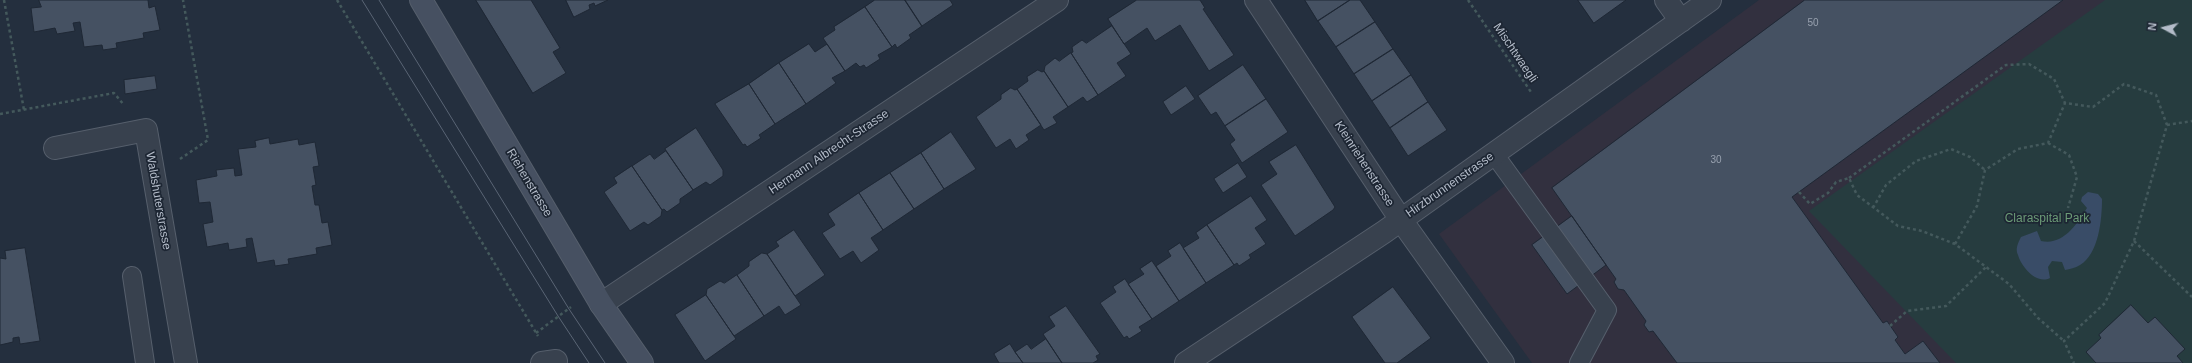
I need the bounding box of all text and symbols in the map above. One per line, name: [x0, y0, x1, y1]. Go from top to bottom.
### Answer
north arrow: [2144, 8, 2184, 48]
house number: 50: [1807, 17, 1819, 29]
street label: Mischtwaegli: [1490, 21, 1540, 85]
text: N: [2146, 22, 2159, 31]
street label: Hermann Albrecht-Strasse: [766, 106, 892, 198]
street label: Kleinriehenstrasse: [1331, 119, 1397, 209]
street label: Riehenstrasse: [503, 146, 555, 220]
street label: Hirzbrunnenstrasse: [1403, 149, 1497, 221]
street label: Waldshuterstrasse: [142, 151, 174, 251]
house number: 30: [1710, 154, 1722, 166]
park label: Claraspital Park: [2005, 212, 2089, 226]

